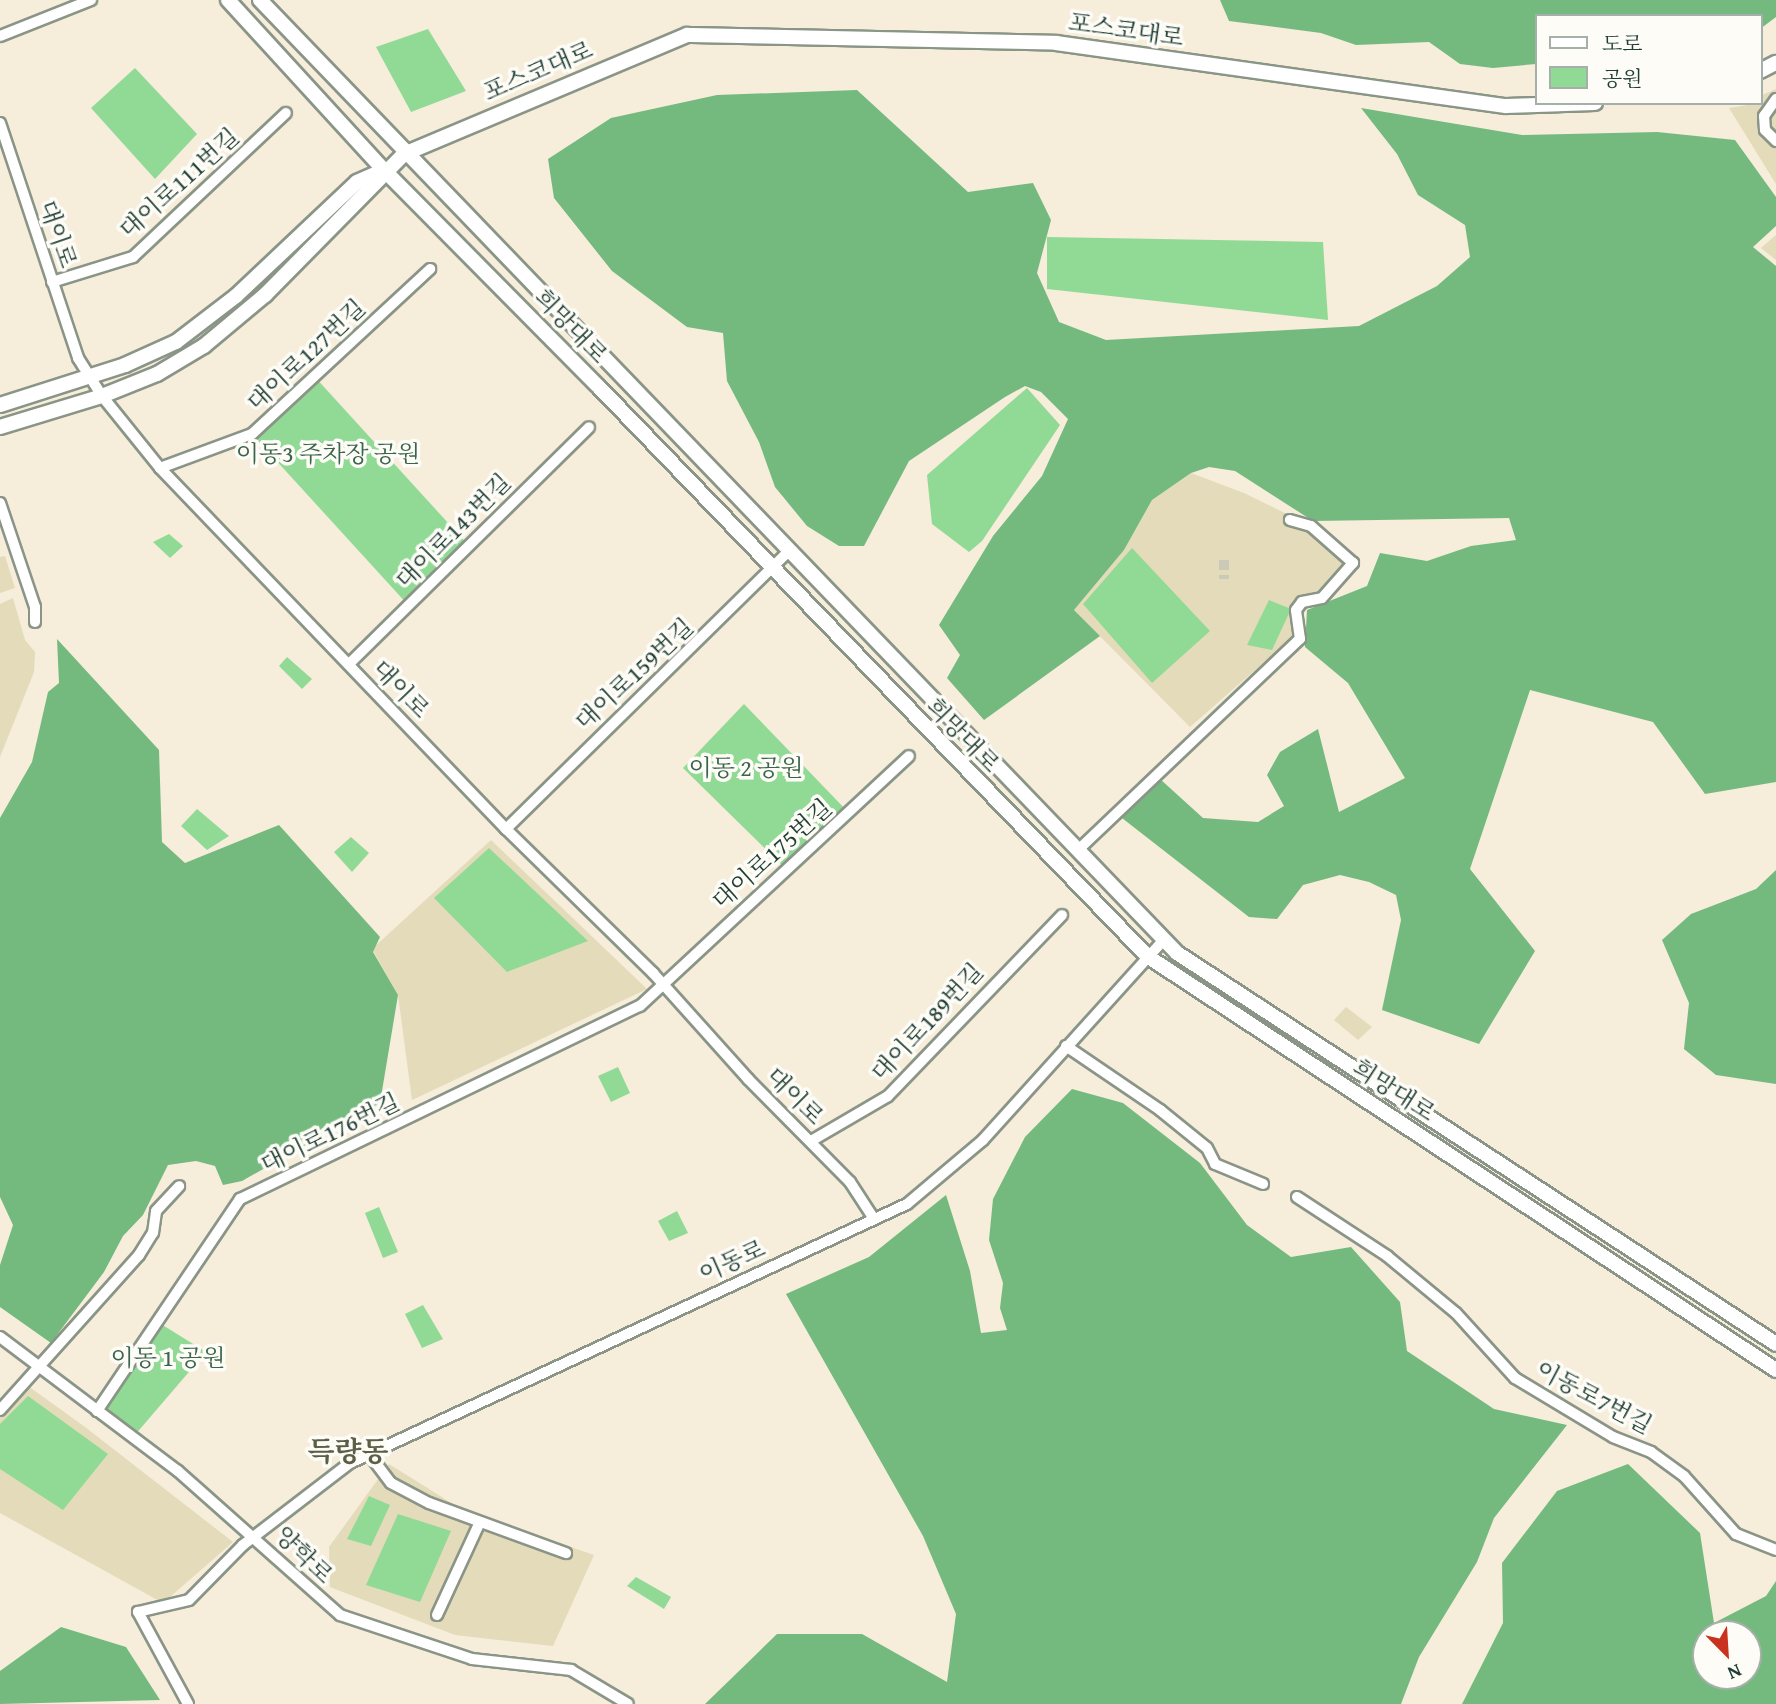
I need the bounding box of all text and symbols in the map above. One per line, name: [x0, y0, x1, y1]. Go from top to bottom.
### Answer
street label: 포스코대로: [1067, 8, 1185, 52]
legend: [1534, 14, 1762, 105]
text: 도로: [1602, 28, 1643, 59]
street label: 포스코대로: [479, 35, 597, 107]
text: 공원: [1602, 63, 1643, 94]
street label: 대이로111번길: [113, 122, 245, 244]
street label: 대이로: [33, 196, 83, 272]
street label: 희망대로: [528, 283, 614, 369]
street label: 대이로127번길: [241, 293, 371, 417]
park label: 이동3 주차장 공원: [236, 440, 420, 468]
street label: 대이로143번길: [390, 468, 516, 594]
street label: 대이로159번길: [569, 612, 699, 736]
street label: 대이로: [366, 654, 436, 724]
street label: 희망대로: [920, 692, 1006, 778]
park label: 이동 2 공원: [689, 754, 803, 782]
street label: 대이로175번길: [706, 793, 838, 915]
street label: 대이로189번길: [865, 957, 989, 1087]
street label: 희망대로: [1347, 1053, 1441, 1127]
street label: 대이로: [760, 1061, 830, 1131]
street label: 대이로176번길: [256, 1087, 404, 1179]
street label: 이동로: [694, 1234, 770, 1288]
park label: 이동 1 공원: [111, 1344, 225, 1372]
street label: 이동로7번길: [1531, 1354, 1657, 1440]
district label: 득량동: [307, 1434, 389, 1468]
street label: 양학로: [269, 1520, 339, 1590]
north arrow: [1692, 1620, 1762, 1690]
text: N: [1723, 1657, 1746, 1688]

